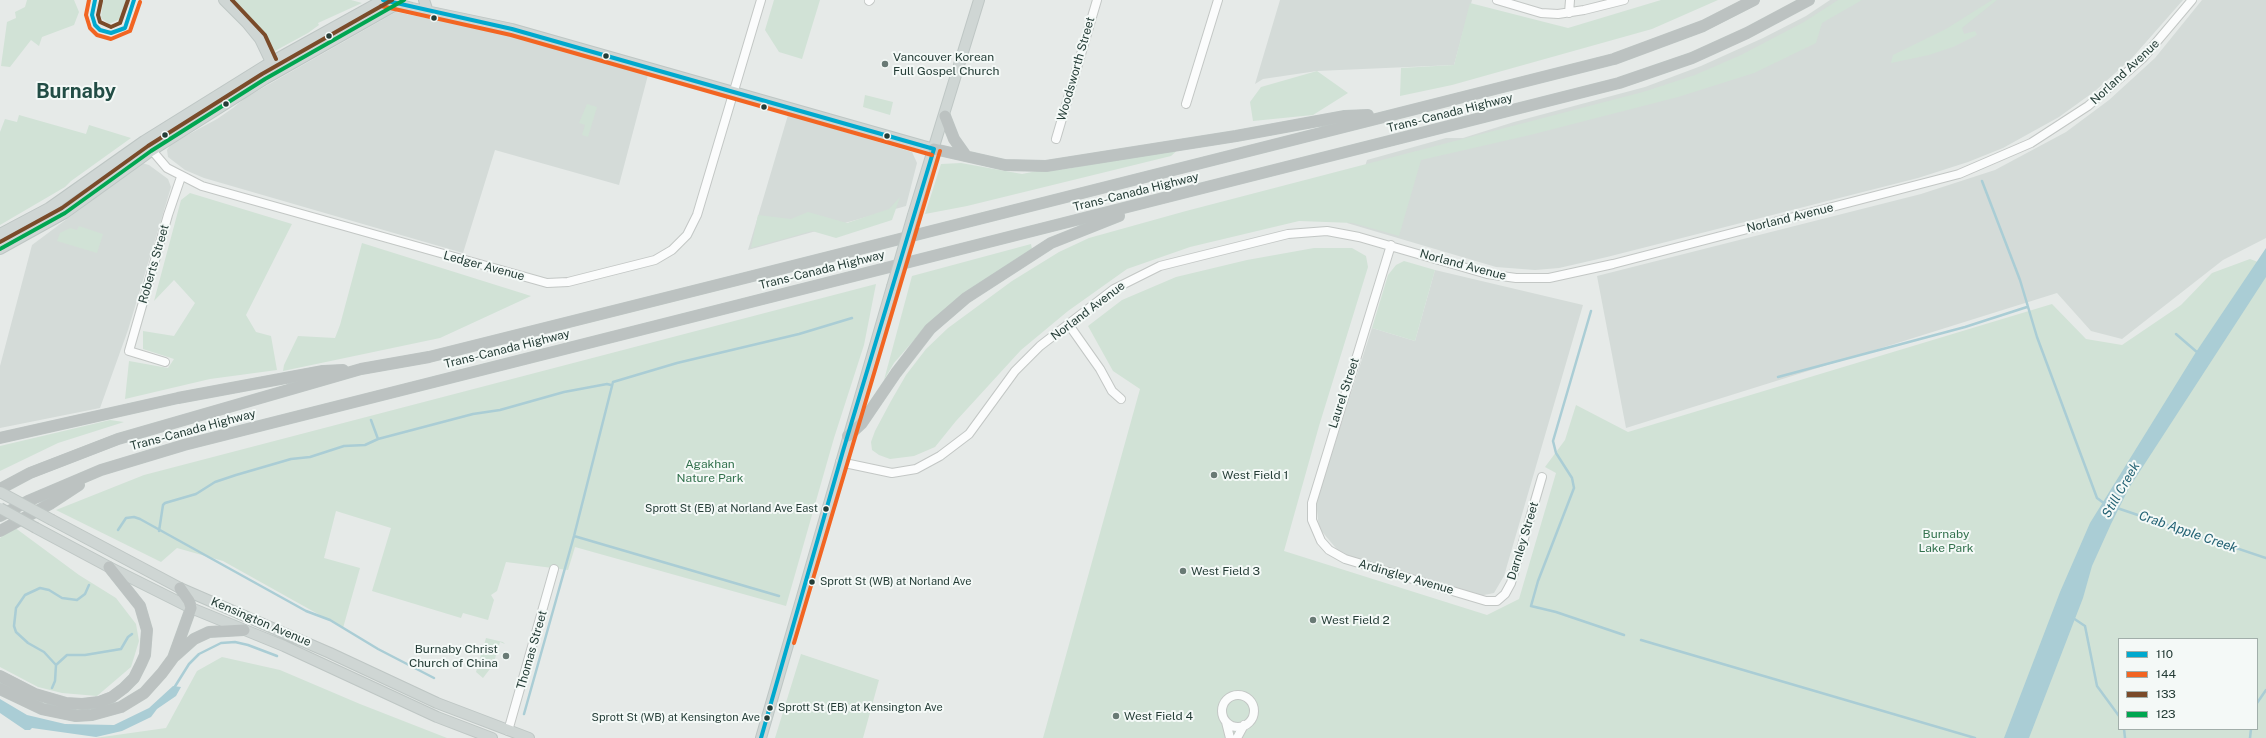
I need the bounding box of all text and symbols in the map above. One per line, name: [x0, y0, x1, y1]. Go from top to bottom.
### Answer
unlabelled marker: [429, 13, 439, 23]
street label: Woodsworth Street: [1054, 15, 1098, 123]
unlabelled marker: [324, 31, 334, 41]
street label: Norland Avenue: [2088, 36, 2162, 108]
place label: Vancouver Korean Full Gospel Church: [893, 50, 999, 78]
unlabelled marker: [601, 51, 611, 61]
marker: Vancouver Korean Full Gospel Church: [880, 59, 890, 69]
district label: Burnaby: [36, 80, 116, 104]
street label: Trans-Canada Highway: [1386, 90, 1514, 136]
unlabelled marker: [221, 99, 231, 109]
unlabelled marker: [759, 102, 769, 112]
unlabelled marker: [160, 130, 170, 140]
unlabelled marker: [882, 131, 892, 141]
street label: Trans-Canada Highway: [1072, 169, 1200, 215]
street label: Norland Avenue: [1745, 200, 1835, 236]
street label: Roberts Street: [136, 223, 172, 305]
street label: Trans-Canada Highway: [758, 247, 886, 293]
street label: Norland Avenue: [1418, 247, 1508, 283]
street label: Ledger Avenue: [442, 248, 526, 284]
street label: Norland Avenue: [1048, 279, 1128, 343]
street label: Trans-Canada Highway: [443, 326, 571, 372]
street label: Laurel Street: [1326, 356, 1362, 430]
street label: Trans-Canada Highway: [129, 406, 257, 454]
park label: Agakhan Nature Park: [677, 457, 743, 485]
water label: Still Creek: [2099, 459, 2143, 521]
place label: West Field 1: [1222, 468, 1288, 482]
marker: West Field 1: [1209, 470, 1219, 480]
street label: Darnley Street: [1504, 500, 1542, 582]
place label: Sprott St (EB) at Norland Ave East: [645, 502, 818, 516]
marker: Sprott St (EB) at Norland Ave East: [821, 504, 831, 514]
water label: Crab Apple Creek: [2137, 508, 2239, 556]
park label: Burnaby Lake Park: [1918, 527, 1974, 555]
street label: Ardingley Avenue: [1357, 557, 1455, 597]
place label: West Field 3: [1191, 564, 1260, 578]
marker: West Field 3: [1178, 566, 1188, 576]
place label: Sprott St (WB) at Norland Ave: [820, 575, 971, 589]
marker: Sprott St (WB) at Norland Ave: [807, 577, 817, 587]
street label: Kensington Avenue: [209, 594, 313, 650]
street label: Thomas Street: [514, 609, 550, 691]
place label: West Field 2: [1321, 613, 1390, 627]
marker: West Field 2: [1308, 615, 1318, 625]
legend: [2118, 638, 2258, 730]
place label: Burnaby Christ Church of China: [409, 642, 498, 670]
text: 110: [2156, 647, 2173, 661]
marker: Burnaby Christ Church of China: [501, 651, 511, 661]
text: 144: [2156, 667, 2176, 681]
text: 133: [2156, 687, 2176, 701]
place label: Sprott St (EB) at Kensington Ave: [778, 701, 943, 715]
marker: Sprott St (EB) at Kensington Ave: [765, 703, 775, 713]
text: 123: [2156, 707, 2176, 721]
place label: West Field 4: [1124, 709, 1193, 723]
place label: Sprott St (WB) at Kensington Ave: [592, 711, 760, 725]
marker: West Field 4: [1111, 711, 1121, 721]
marker: Sprott St (WB) at Kensington Ave: [762, 713, 772, 723]

